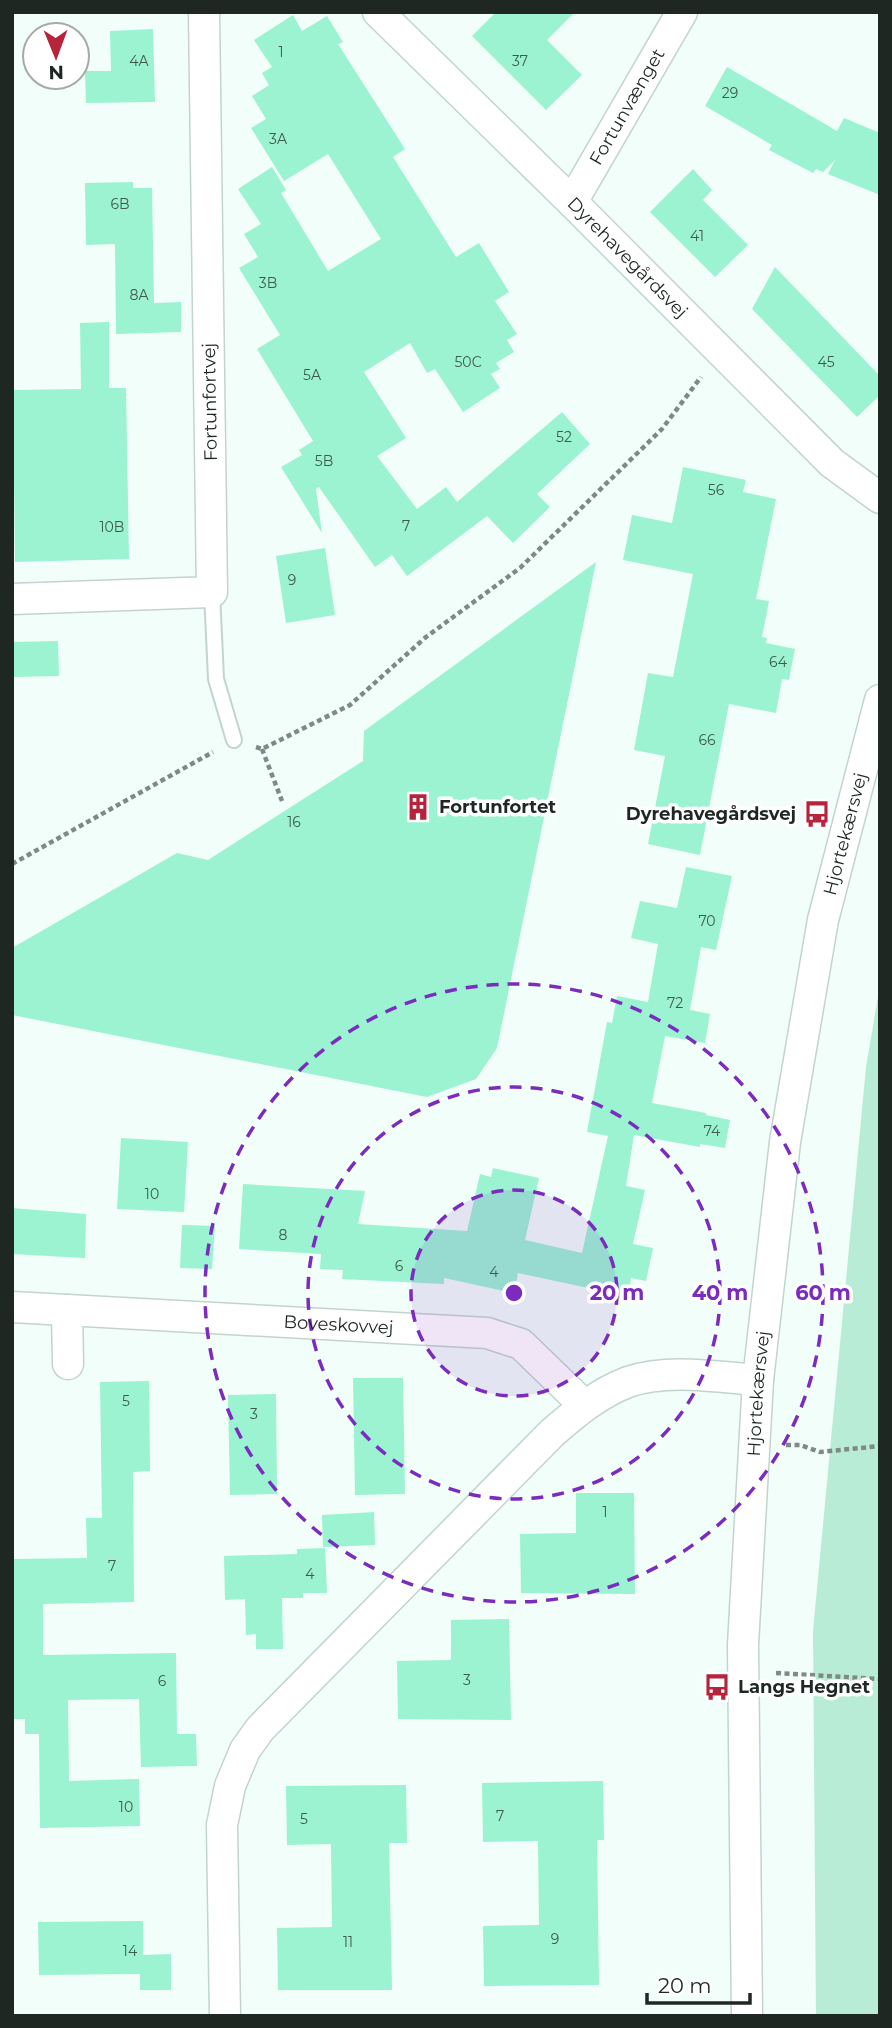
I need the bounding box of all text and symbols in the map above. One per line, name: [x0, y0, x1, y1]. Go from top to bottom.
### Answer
north arrow: [21, 21, 91, 91]
house number: 1: [278, 43, 284, 61]
street label: Fortunvænget: [585, 45, 669, 169]
house number: 4A: [129, 52, 150, 70]
house number: 37: [512, 52, 528, 70]
text: N: [48, 61, 64, 84]
house number: 29: [722, 84, 738, 102]
house number: 3A: [269, 130, 288, 148]
street label: Dyrehavegårdsvej: [563, 193, 692, 323]
house number: 6B: [110, 195, 130, 213]
house number: 41: [690, 227, 704, 245]
house number: 3B: [259, 274, 277, 292]
house number: 8A: [130, 286, 149, 304]
street label: Fortunfortvej: [198, 343, 222, 461]
house number: 50C: [454, 353, 482, 371]
house number: 45: [817, 353, 835, 371]
house number: 5A: [303, 366, 322, 384]
house number: 52: [556, 428, 572, 446]
house number: 5B: [315, 452, 333, 470]
house number: 56: [708, 481, 725, 499]
house number: 7: [402, 517, 410, 535]
house number: 10B: [100, 518, 124, 536]
house number: 9: [288, 571, 296, 589]
house number: 64: [769, 653, 788, 671]
house number: 66: [698, 731, 716, 749]
street label: Hjortekærsvej: [819, 770, 872, 898]
building icon: Fortunfortet: [403, 792, 433, 822]
place label: Fortunfortet: [439, 796, 556, 818]
bus stop icon: Dyrehavegårdsvej: [802, 799, 832, 829]
place label: Dyrehavegårdsvej: [626, 803, 796, 825]
house number: 16: [287, 813, 301, 831]
house number: 70: [698, 912, 716, 930]
house number: 72: [667, 994, 683, 1012]
house number: 74: [704, 1122, 721, 1140]
house number: 10: [145, 1185, 159, 1203]
house number: 8: [279, 1226, 288, 1244]
house number: 6: [395, 1257, 404, 1275]
house number: 4: [489, 1263, 499, 1281]
text: 20 m: [590, 1280, 644, 1305]
text: 40 m: [692, 1280, 748, 1305]
text: 60 m: [795, 1280, 851, 1305]
centre of rings: [502, 1281, 526, 1305]
street label: Boveskovvej: [283, 1311, 394, 1339]
street label: Hjortekærsvej: [743, 1330, 775, 1457]
house number: 5: [122, 1392, 130, 1410]
house number: 3: [250, 1405, 258, 1423]
house number: 1: [602, 1503, 608, 1521]
house number: 7: [108, 1557, 116, 1575]
house number: 4: [305, 1565, 315, 1583]
house number: 3: [463, 1671, 471, 1689]
house number: 6: [158, 1672, 167, 1690]
bus stop icon: Langs Hegnet: [702, 1672, 732, 1702]
place label: Langs Hegnet: [738, 1676, 870, 1698]
house number: 10: [119, 1798, 133, 1816]
house number: 7: [496, 1807, 504, 1825]
house number: 5: [300, 1810, 308, 1828]
house number: 9: [551, 1930, 559, 1948]
house number: 11: [343, 1933, 353, 1951]
house number: 14: [123, 1942, 138, 1960]
scale bar: [647, 1962, 750, 2006]
text: 20 m: [658, 1973, 712, 1998]

